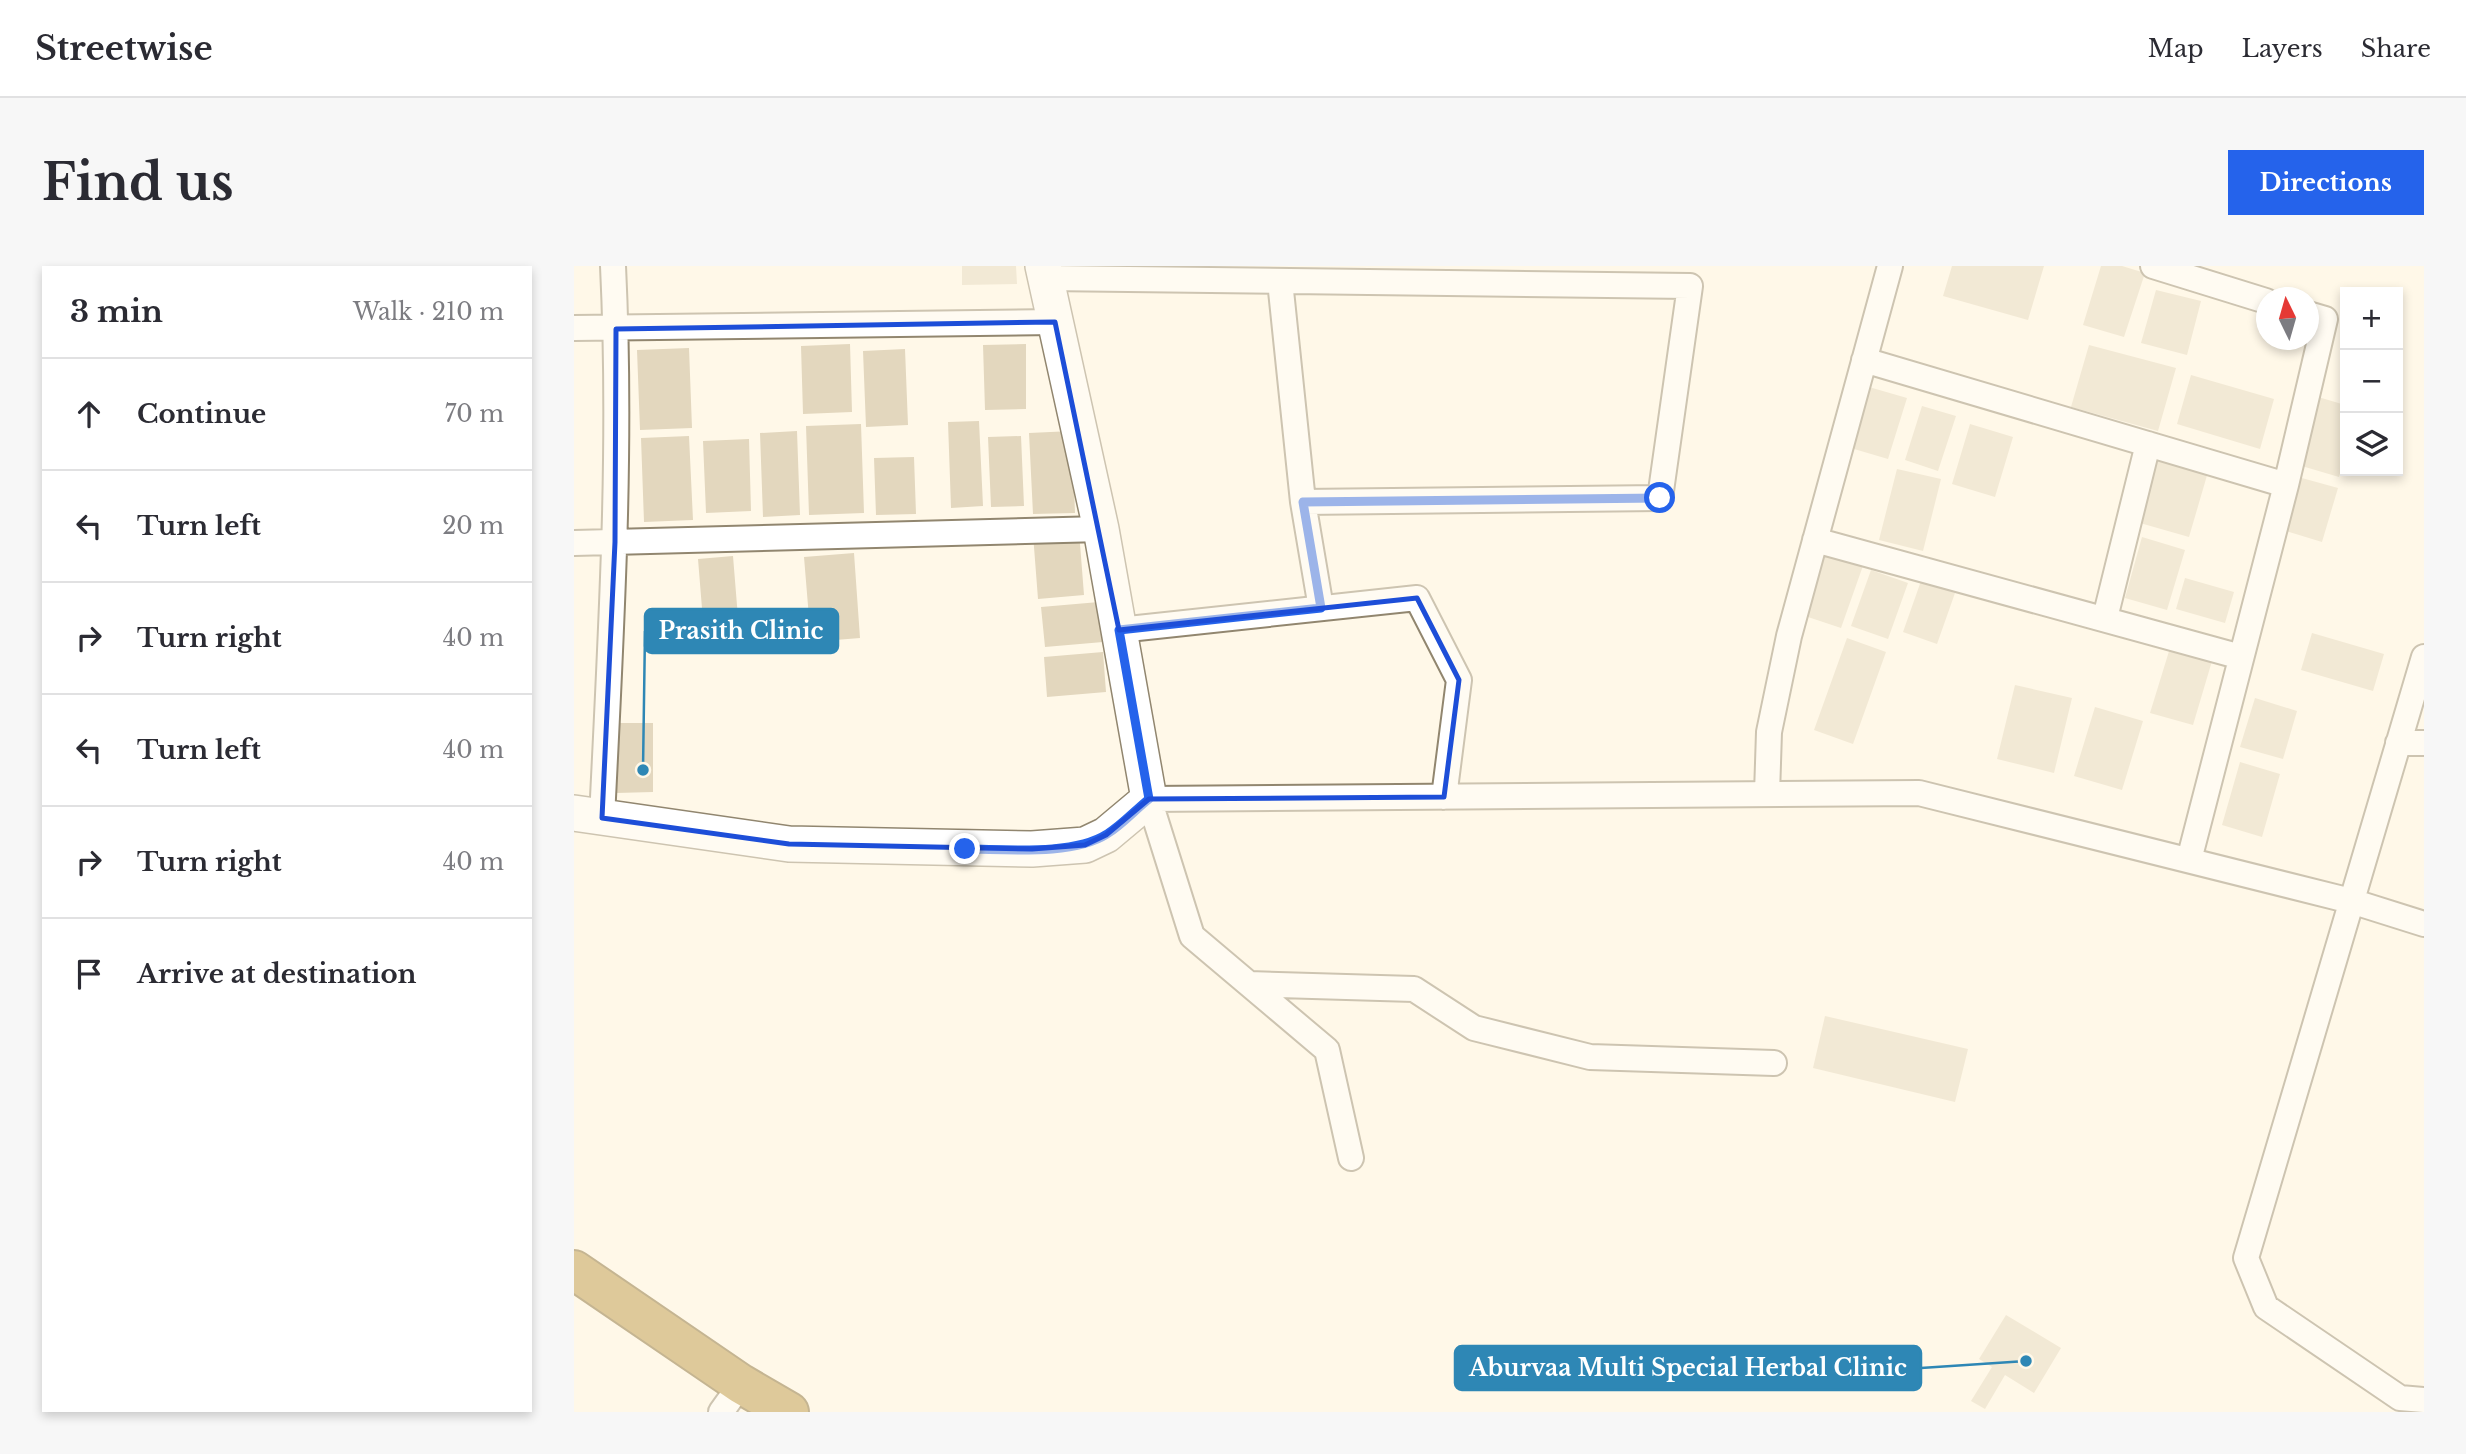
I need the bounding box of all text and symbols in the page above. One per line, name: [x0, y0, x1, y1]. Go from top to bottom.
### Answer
text: Streetwise: [35, 28, 213, 69]
text: Map: [2148, 34, 2204, 63]
text: Layers: [2242, 34, 2323, 63]
text: Share: [2361, 34, 2431, 63]
button: Directions: [2228, 150, 2424, 215]
text: Find us: [42, 152, 234, 213]
north arrow: [2256, 287, 2319, 350]
map controls: [2340, 287, 2403, 476]
button: +: [2340, 287, 2403, 350]
text: 3 min: [70, 293, 163, 330]
text: Walk · 210 m: [353, 298, 504, 326]
button: −: [2340, 350, 2403, 413]
icon: ahead: [70, 395, 108, 433]
text: Continue: [137, 398, 266, 430]
text: 70 m: [445, 400, 504, 428]
button: layers: [2340, 413, 2403, 476]
route start: [1644, 482, 1675, 513]
icon: left: [70, 507, 108, 545]
text: Turn left: [137, 510, 261, 542]
text: 20 m: [442, 512, 504, 540]
callout: Prasith Clinic: [645, 609, 838, 653]
text: Prasith Clinic: [659, 617, 823, 645]
icon: right: [70, 619, 108, 657]
text: Turn right: [137, 622, 282, 654]
text: 40 m: [443, 624, 504, 652]
icon: left: [70, 731, 108, 769]
text: Turn left: [137, 734, 261, 766]
text: 40 m: [443, 736, 504, 764]
route end: [949, 833, 980, 864]
icon: right: [70, 843, 108, 881]
text: Turn right: [137, 846, 282, 878]
text: 40 m: [443, 848, 504, 876]
icon: arrive: [70, 955, 108, 993]
text: Arrive at destination: [137, 958, 417, 990]
callout: Aburvaa Multi Special Herbal Clinic: [1455, 1346, 1921, 1390]
text: Aburvaa Multi Special Herbal Clinic: [1468, 1354, 1907, 1382]

